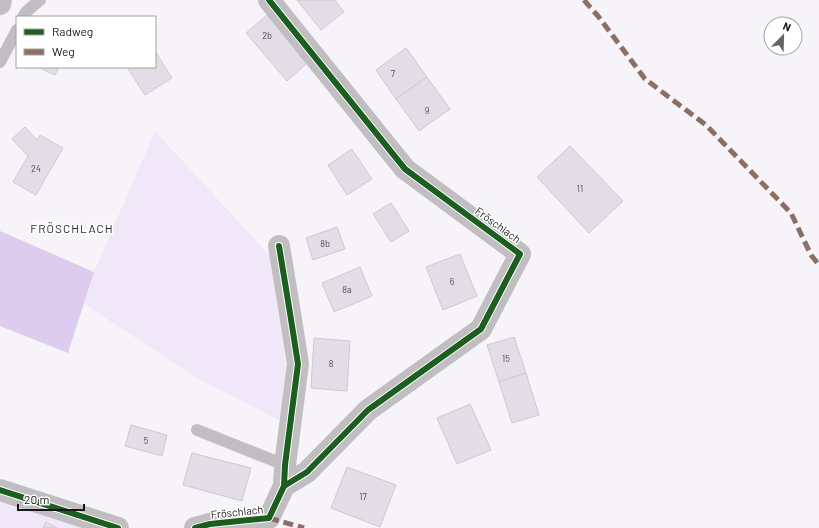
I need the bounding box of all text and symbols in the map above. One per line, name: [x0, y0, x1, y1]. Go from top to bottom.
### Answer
legend: [16, 16, 156, 68]
north arrow: [763, 16, 803, 56]
text: N: [781, 19, 793, 34]
text: Radweg: [52, 24, 93, 38]
house number: 2b: [262, 30, 272, 41]
text: Weg: [52, 44, 75, 58]
house number: 7: [391, 68, 396, 79]
house number: 9: [425, 105, 430, 116]
house number: 24: [31, 163, 41, 174]
house number: 11: [577, 183, 583, 194]
street label: Fröschlach: [473, 204, 523, 245]
district label: FRÖSCHLACH: [30, 221, 114, 235]
house number: 8b: [320, 238, 330, 249]
house number: 6: [450, 276, 455, 287]
house number: 8a: [342, 284, 352, 295]
house number: 15: [502, 353, 510, 364]
house number: 8: [329, 358, 334, 369]
house number: 5: [144, 435, 149, 446]
scale bar: [18, 486, 84, 512]
house number: 17: [359, 491, 367, 502]
text: 20 m: [24, 492, 50, 506]
street label: Fröschlach: [210, 502, 264, 521]

